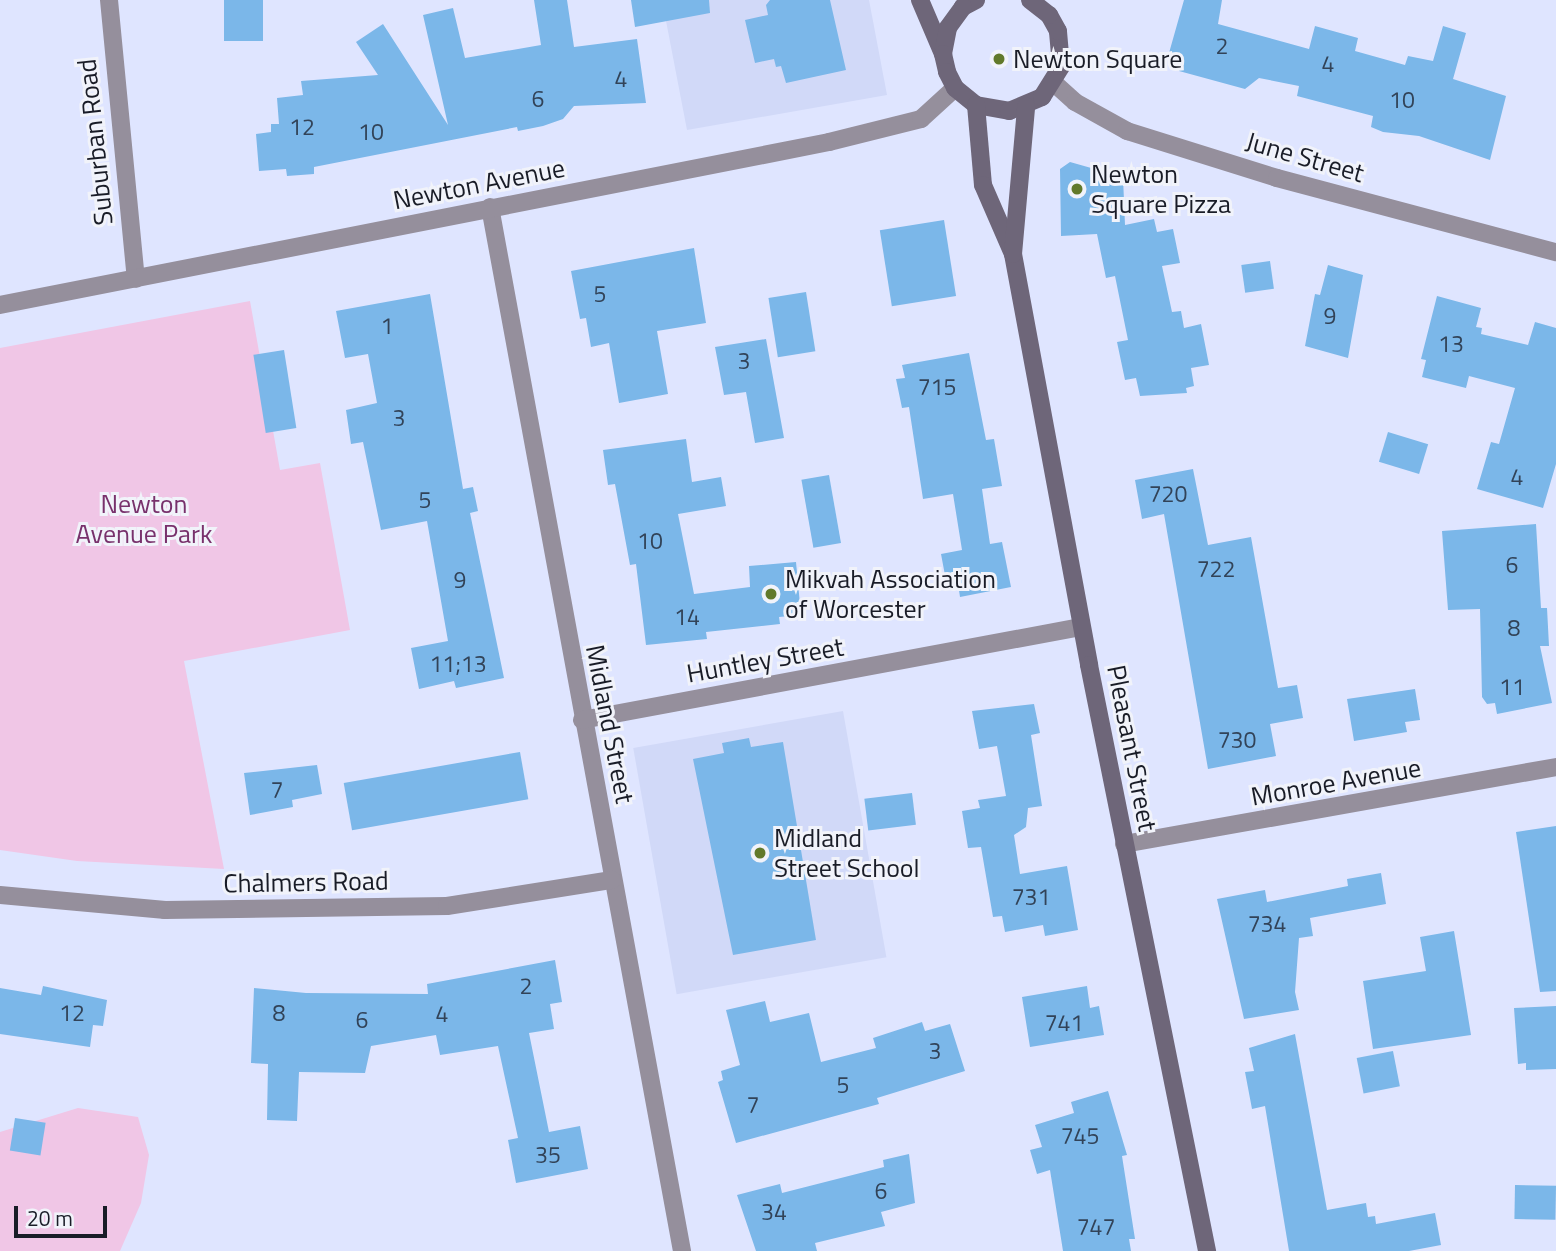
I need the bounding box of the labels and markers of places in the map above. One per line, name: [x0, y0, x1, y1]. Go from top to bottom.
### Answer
place label: Newton Square: [1013, 43, 1182, 75]
marker: Newton Square: [991, 51, 1007, 67]
place label: Newton Square Pizza: [1091, 158, 1231, 220]
marker: Newton Square Pizza: [1069, 181, 1085, 197]
place label: Mikvah Association of Worcester: [785, 563, 996, 624]
marker: Mikvah Association of Worcester: [763, 586, 779, 602]
place label: Midland Street School: [774, 822, 920, 884]
marker: Midland Street School: [752, 845, 768, 861]

